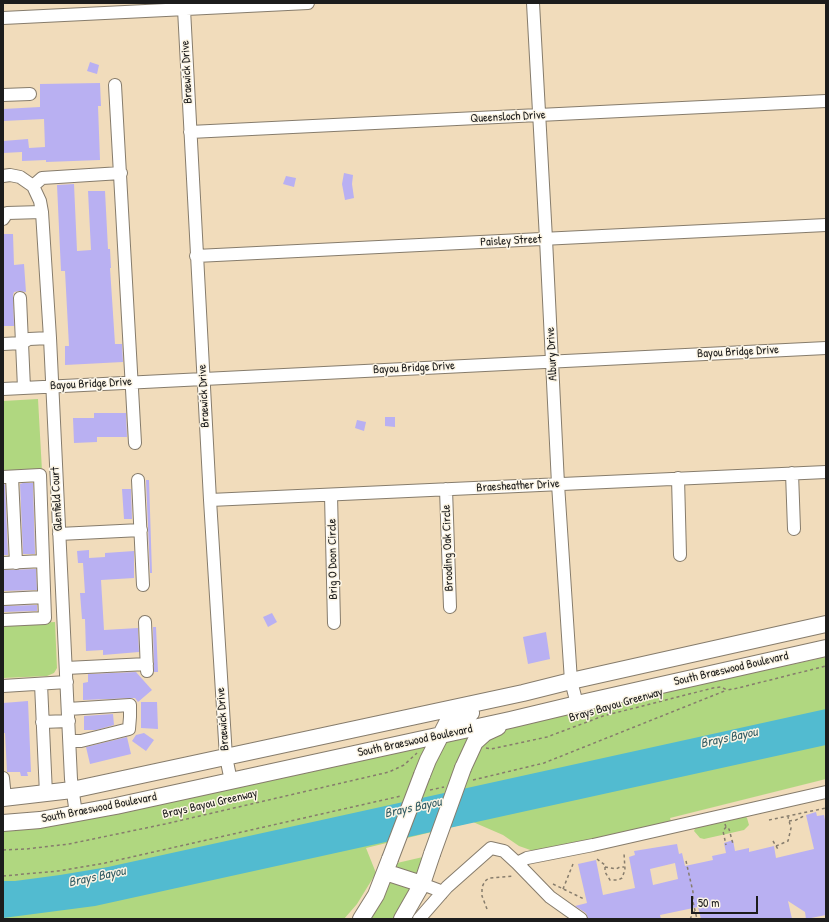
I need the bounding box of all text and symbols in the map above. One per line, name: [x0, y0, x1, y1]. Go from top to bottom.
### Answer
street label: Braewick Drive: [178, 40, 196, 104]
street label: Queensloch Drive: [470, 108, 546, 126]
street label: Paisley Street: [480, 232, 542, 250]
street label: Albury Drive: [543, 327, 561, 381]
street label: Bayou Bridge Drive: [697, 343, 779, 361]
street label: Bayou Bridge Drive: [373, 359, 455, 377]
street label: Braewick Drive: [195, 364, 213, 428]
street label: Bayou Bridge Drive: [50, 375, 132, 393]
street label: Glenfield Court: [48, 467, 66, 531]
street label: Braesheather Drive: [476, 477, 560, 495]
street label: Brooding Oak Circle: [439, 504, 457, 592]
street label: Brig O Doon Circle: [325, 518, 341, 600]
street label: South Braeswood Boulevard: [672, 649, 790, 689]
street label: Brays Bayou Greenway: [567, 685, 665, 725]
street label: Braewick Drive: [214, 687, 232, 751]
street label: South Braeswood Boulevard: [356, 722, 474, 760]
water label: Brays Bayou: [699, 724, 759, 752]
street label: Brays Bayou Greenway: [161, 786, 259, 822]
street label: South Braeswood Boulevard: [40, 790, 158, 826]
water label: Brays Bayou: [383, 794, 443, 822]
water label: Brays Bayou: [67, 863, 127, 891]
scale bar: [693, 888, 760, 914]
text: 50 m: [698, 894, 719, 911]

